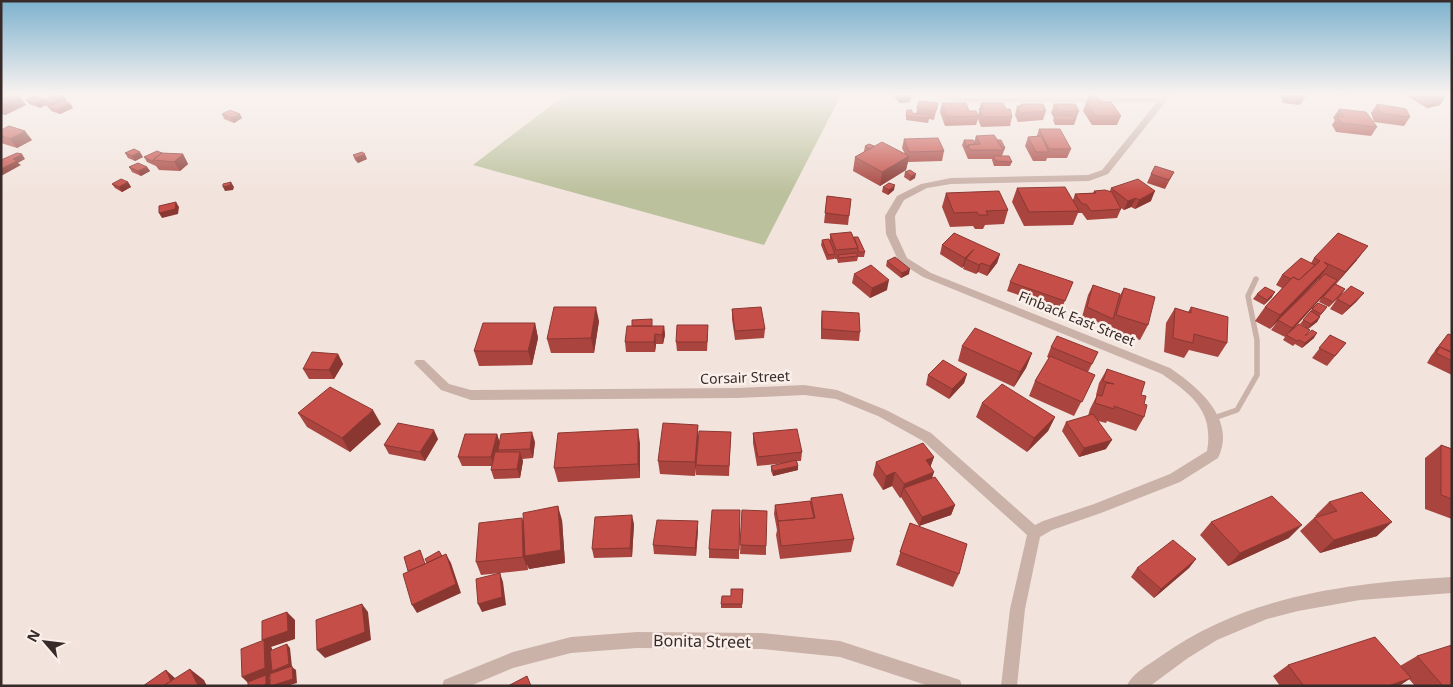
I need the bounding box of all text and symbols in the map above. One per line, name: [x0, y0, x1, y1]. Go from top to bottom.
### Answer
street label: Finback East Street: [1016, 286, 1138, 350]
street label: Corsair Street: [700, 366, 790, 388]
north arrow: [20, 617, 70, 667]
text: N: [22, 626, 44, 645]
street label: Bonita Street: [653, 629, 751, 653]

